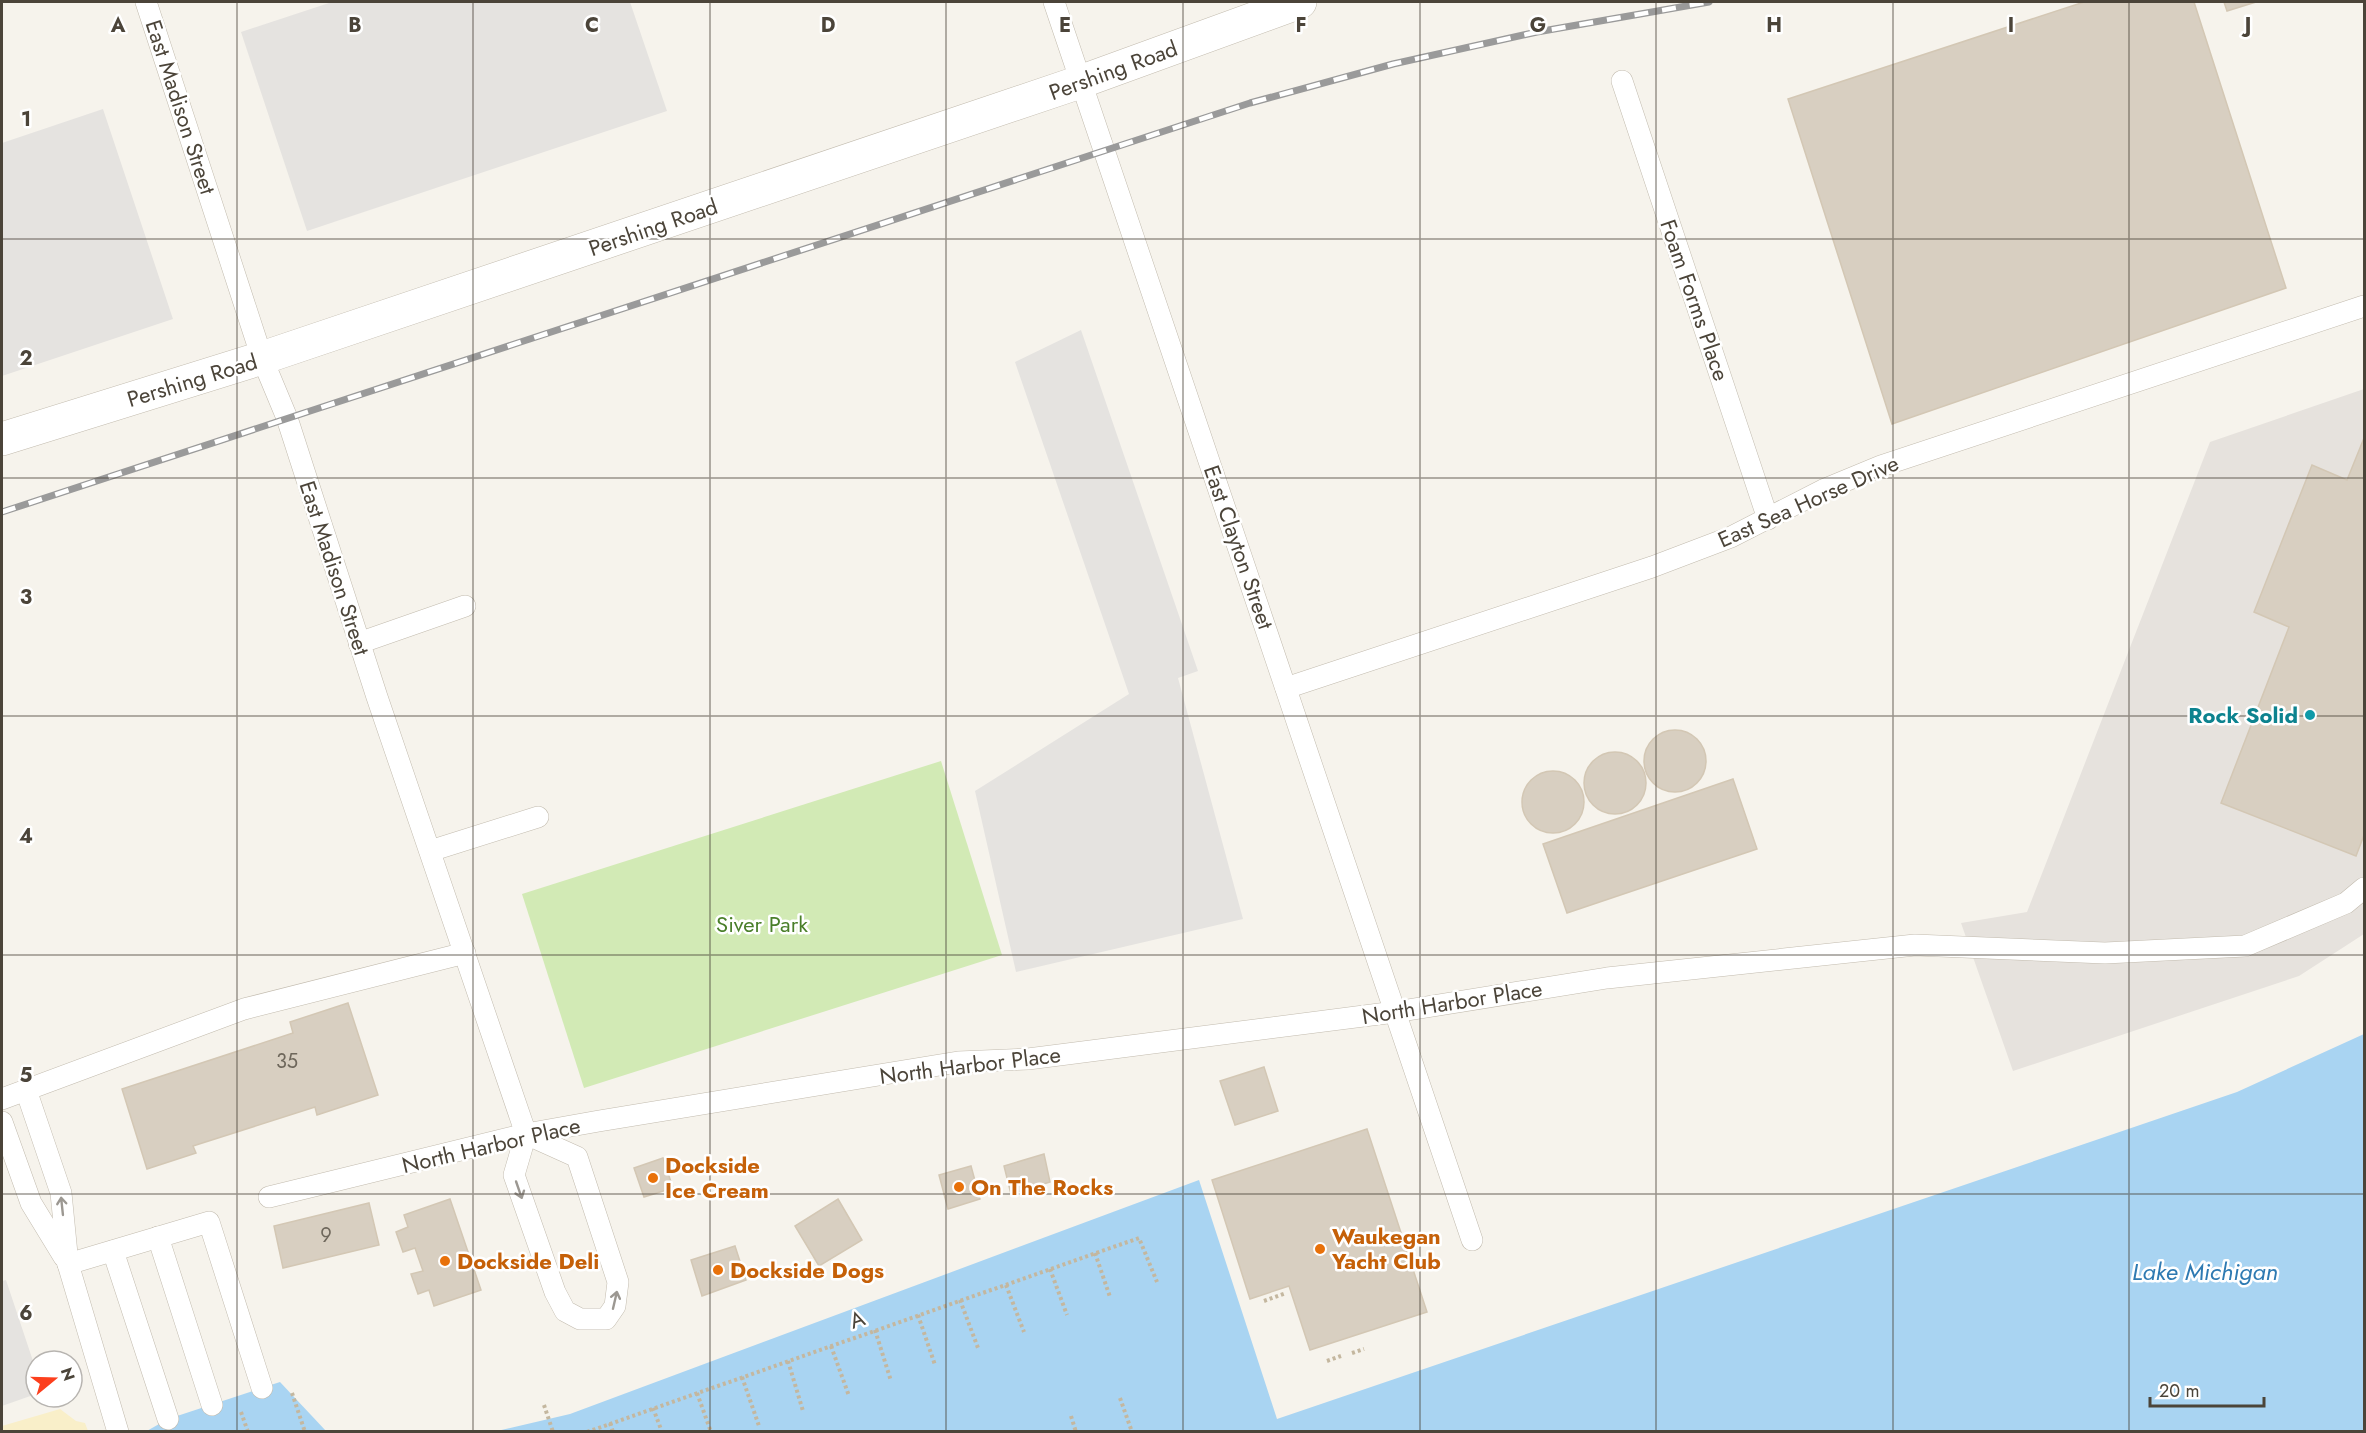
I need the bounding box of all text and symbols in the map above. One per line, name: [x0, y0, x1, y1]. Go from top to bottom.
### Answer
text: A: [110, 11, 126, 40]
text: B: [348, 11, 362, 40]
text: C: [585, 11, 599, 40]
text: D: [821, 11, 835, 40]
text: E: [1059, 11, 1071, 40]
text: F: [1295, 11, 1307, 40]
text: G: [1530, 11, 1546, 40]
text: H: [1766, 11, 1782, 40]
text: I: [2008, 11, 2014, 40]
text: J: [2241, 11, 2251, 40]
street label: East Madison Street: [138, 16, 224, 199]
street label: Pershing Road: [1044, 32, 1182, 108]
text: 1: [21, 105, 31, 134]
street label: Pershing Road: [584, 190, 722, 264]
street label: Foam Forms Place: [1652, 215, 1738, 385]
text: 2: [19, 344, 33, 373]
street label: Pershing Road: [123, 345, 261, 415]
street label: East Sea Horse Drive: [1712, 447, 1904, 555]
street label: East Clayton Street: [1196, 461, 1282, 634]
street label: East Madison Street: [292, 477, 378, 660]
text: 3: [20, 583, 32, 612]
place label: Rock Solid: [2188, 699, 2298, 731]
marker: Rock Solid: [2303, 708, 2317, 722]
text: 4: [19, 822, 33, 851]
park label: Siver Park: [716, 908, 808, 940]
street label: North Harbor Place: [1360, 972, 1544, 1032]
street label: North Harbor Place: [878, 1038, 1062, 1092]
house number: 35: [276, 1047, 298, 1076]
text: 5: [20, 1061, 33, 1090]
street label: North Harbor Place: [399, 1109, 583, 1181]
place label: Dockside Ice Cream: [665, 1149, 769, 1206]
marker: Dockside Ice Cream: [646, 1171, 660, 1185]
place label: On The Rocks: [971, 1171, 1113, 1203]
one-way arrow: [515, 1180, 526, 1199]
marker: On The Rocks: [952, 1180, 966, 1194]
one-way arrow: [56, 1196, 67, 1216]
place label: Waukegan Yacht Club: [1331, 1220, 1441, 1277]
house number: 9: [320, 1221, 332, 1250]
marker: Waukegan Yacht Club: [1313, 1242, 1327, 1256]
place label: Dockside Deli: [457, 1245, 599, 1277]
marker: Dockside Deli: [438, 1254, 452, 1268]
place label: Dockside Dogs: [730, 1254, 884, 1286]
water label: Lake Michigan: [2132, 1254, 2278, 1289]
marker: Dockside Dogs: [711, 1263, 725, 1277]
one-way arrow: [610, 1291, 621, 1310]
text: 6: [19, 1299, 33, 1328]
street label: A: [845, 1301, 870, 1336]
north arrow: [24, 1349, 84, 1409]
text: N: [55, 1365, 81, 1384]
scale bar: [2150, 1370, 2264, 1408]
text: 20 m: [2159, 1378, 2199, 1404]

